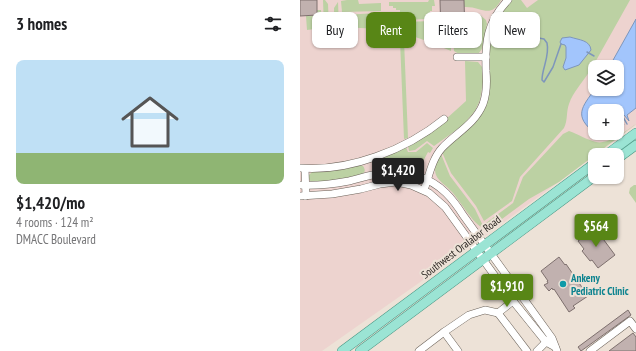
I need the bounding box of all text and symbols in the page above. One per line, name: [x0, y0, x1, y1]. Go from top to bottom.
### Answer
chip: Buy: [312, 12, 358, 48]
chip: Rent: [366, 12, 416, 48]
chip: Filters: [424, 12, 482, 48]
chip: New: [490, 12, 540, 48]
text: 3 homes: [16, 13, 67, 35]
icon: filters: [262, 13, 284, 35]
map controls: [588, 60, 624, 184]
button: layers: [588, 60, 624, 96]
icon: home: [114, 86, 186, 158]
button: +: [588, 104, 624, 140]
button: −: [588, 148, 624, 184]
pin: $1,420: [365, 158, 431, 192]
text: $1,420: [381, 162, 415, 179]
text: $1,420/mo: [16, 192, 85, 214]
street label: Southwest Oralabor Road: [418, 212, 504, 282]
text: 4 rooms · 124 m²: [16, 214, 94, 231]
pin: $564: [572, 214, 620, 248]
text: $564: [584, 218, 608, 235]
text: DMACC Boulevard: [16, 231, 96, 248]
place label: Ankeny Pediatric Clinic: [570, 271, 629, 298]
pin: $1,910: [474, 274, 540, 308]
text: $1,910: [490, 278, 524, 295]
marker: Ankeny Pediatric Clinic: [558, 279, 568, 289]

